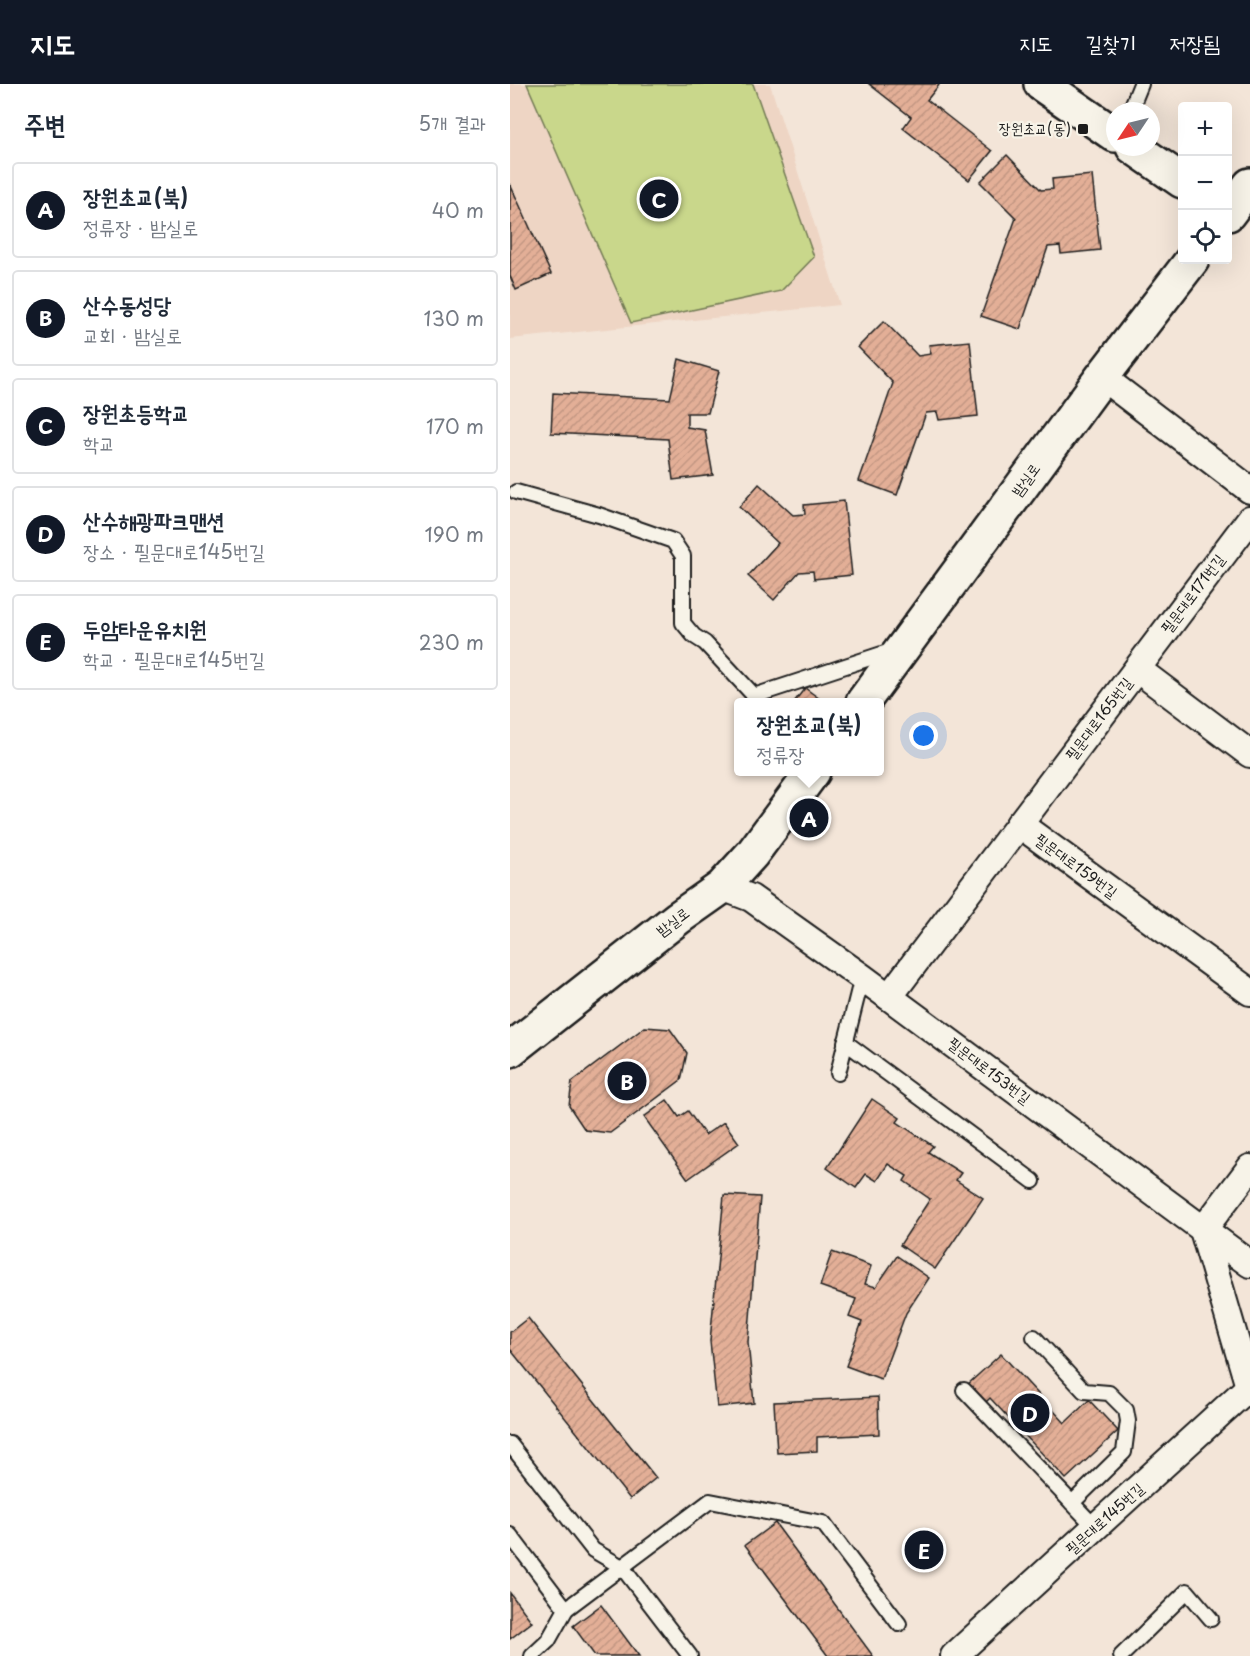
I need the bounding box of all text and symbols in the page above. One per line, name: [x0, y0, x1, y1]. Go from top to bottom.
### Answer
text: 지도: [30, 21, 75, 64]
text: 지도: [1019, 26, 1053, 58]
text: 길찾기: [1086, 26, 1136, 58]
text: 저장됨: [1169, 26, 1220, 58]
north arrow: [1106, 102, 1160, 156]
map controls: [1178, 102, 1232, 264]
button: +: [1178, 102, 1232, 156]
text: 주변: [24, 104, 66, 143]
text: 5개 결과: [418, 108, 486, 138]
place label: 장원초교(동): [999, 116, 1071, 139]
marker: 장원초교(동): [1076, 122, 1090, 136]
button: −: [1178, 156, 1232, 210]
pin: C: [640, 176, 678, 222]
text: 장원초교(북): [83, 179, 188, 212]
text: A: [38, 195, 53, 225]
text: 40 m: [432, 195, 484, 225]
button: locate: [1178, 210, 1232, 264]
text: 정류장 · 밤실로: [83, 212, 198, 242]
text: 산수동성당: [83, 287, 172, 320]
text: B: [39, 303, 52, 333]
text: 130 m: [424, 303, 484, 333]
text: 교회 · 밤실로: [83, 320, 182, 350]
text: 장원초등학교: [83, 395, 189, 428]
text: C: [38, 411, 53, 441]
text: 170 m: [426, 411, 484, 441]
text: 학교: [83, 428, 115, 458]
street label: 밤실로: [1005, 458, 1045, 501]
text: 산수해광파크맨션: [83, 503, 225, 536]
text: D: [38, 519, 53, 549]
text: 190 m: [425, 519, 484, 549]
text: 장소 · 필문대로145번길: [83, 536, 265, 566]
street label: 필문대로171번길: [1154, 549, 1229, 638]
text: 두암타운유치원: [83, 611, 207, 644]
text: E: [39, 627, 52, 657]
text: 230 m: [419, 627, 484, 657]
text: 학교 · 필문대로145번길: [83, 644, 265, 674]
street label: 필문대로165번길: [1059, 672, 1137, 765]
popup: [734, 698, 884, 776]
text: 장원초교(북): [756, 706, 862, 739]
your location: [909, 721, 938, 750]
text: 정류장: [756, 739, 805, 769]
pin: A: [790, 796, 828, 840]
street label: 필문대로159번길: [1031, 827, 1123, 903]
street label: 밤실로: [651, 901, 693, 941]
street label: 필문대로153번길: [944, 1031, 1036, 1109]
pin: B: [608, 1058, 646, 1104]
pin: D: [1010, 1390, 1050, 1436]
street label: 필문대로145번길: [1060, 1476, 1148, 1559]
pin: E: [904, 1528, 944, 1572]

